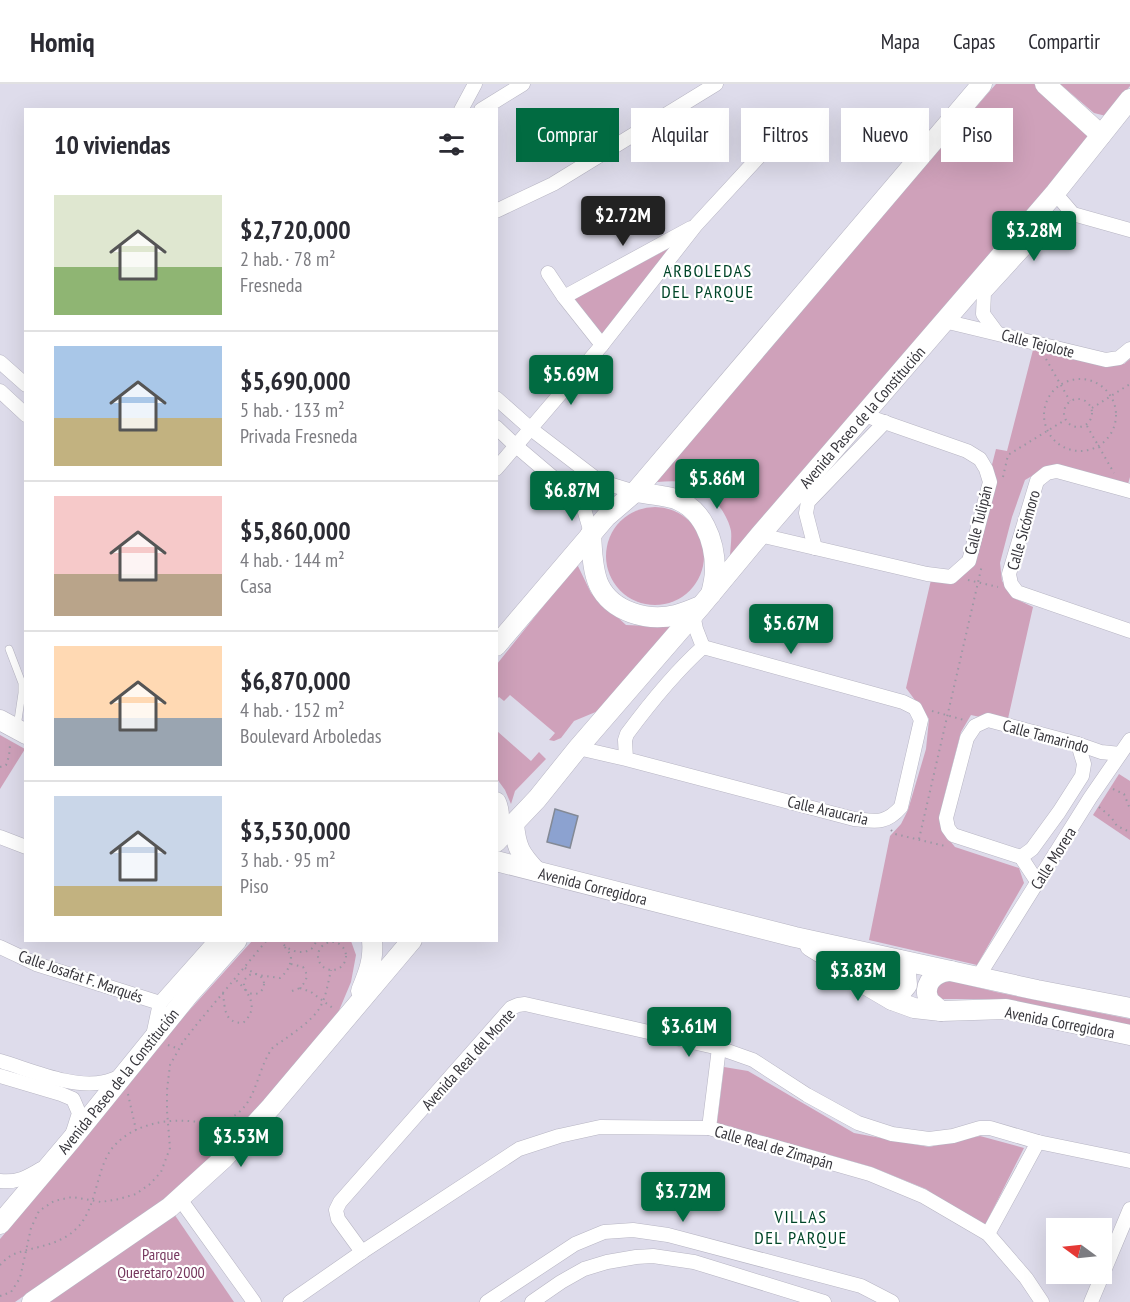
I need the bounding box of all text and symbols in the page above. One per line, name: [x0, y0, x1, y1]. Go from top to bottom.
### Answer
text: Homiq: [30, 23, 95, 60]
text: Mapa: [881, 28, 920, 55]
text: Capas: [953, 28, 995, 55]
text: Compartir: [1028, 28, 1100, 55]
chip: Comprar: [516, 108, 619, 162]
chip: Alquilar: [631, 108, 729, 162]
chip: Filtros: [741, 108, 829, 162]
chip: Nuevo: [841, 108, 929, 162]
chip: Piso: [941, 108, 1013, 162]
text: 10 viviendas: [54, 128, 170, 161]
icon: filters: [435, 128, 468, 161]
pin: $2.72M: [574, 196, 672, 247]
text: $2.72M: [595, 202, 651, 228]
pin: $3.28M: [985, 211, 1083, 262]
text: $2,720,000: [240, 213, 351, 246]
text: $3.28M: [1006, 217, 1062, 243]
icon: home: [102, 219, 174, 291]
text: 2 hab. · 78 m²: [240, 246, 336, 272]
district label: ARBOLEDAS DEL PARQUE: [661, 259, 755, 303]
text: Fresneda: [240, 272, 302, 298]
street label: Calle Tejolote: [999, 324, 1077, 362]
street label: Avenida Paseo de la Constitución: [795, 342, 929, 492]
pin: $5.69M: [522, 355, 620, 406]
text: $5.69M: [543, 361, 599, 387]
text: $5,690,000: [240, 364, 351, 397]
icon: home: [102, 370, 174, 442]
text: 5 hab. · 133 m²: [240, 397, 345, 423]
text: Privada Fresneda: [240, 423, 357, 449]
pin: $5.86M: [668, 459, 766, 510]
text: $5.86M: [689, 465, 745, 491]
pin: $6.87M: [523, 471, 621, 522]
text: $6.87M: [544, 477, 600, 503]
street label: Calle Tulipán: [960, 483, 996, 557]
street label: Calle Sicómoro: [1002, 488, 1044, 572]
text: $5,860,000: [240, 514, 351, 547]
icon: home: [102, 520, 174, 592]
text: 4 hab. · 144 m²: [240, 547, 345, 573]
text: Casa: [240, 573, 272, 599]
pin: $5.67M: [742, 604, 840, 655]
text: $5.67M: [763, 610, 819, 636]
text: $6,870,000: [240, 664, 351, 697]
icon: home: [102, 670, 174, 742]
text: 4 hab. · 152 m²: [240, 697, 345, 723]
street label: Calle Tamarindo: [1001, 715, 1091, 757]
text: Boulevard Arboledas: [240, 723, 382, 749]
street label: Calle Araucaria: [786, 791, 870, 829]
text: $3,530,000: [240, 814, 351, 847]
icon: home: [102, 820, 174, 892]
street label: Calle Morera: [1026, 823, 1080, 893]
text: 3 hab. · 95 m²: [240, 847, 336, 873]
street label: Avenida Corregidora: [537, 863, 649, 909]
text: Piso: [240, 873, 269, 899]
street label: Calle Josafat F. Marqués: [16, 945, 146, 1007]
pin: $3.83M: [809, 951, 907, 1002]
text: $3.83M: [830, 957, 886, 983]
street label: Avenida Corregidora: [1004, 1002, 1116, 1042]
street label: Avenida Paseo de la Constitución: [53, 1004, 183, 1158]
street label: Avenida Real del Monte: [417, 1004, 519, 1114]
pin: $3.61M: [640, 1007, 738, 1058]
text: $3.61M: [661, 1013, 717, 1039]
pin: $3.53M: [192, 1117, 290, 1168]
street label: Calle Real de Zimapán: [712, 1121, 836, 1173]
text: $3.53M: [213, 1123, 269, 1149]
pin: $3.72M: [634, 1172, 732, 1223]
text: $3.72M: [655, 1178, 711, 1204]
district label: VILLAS DEL PARQUE: [754, 1205, 848, 1249]
north arrow: [1046, 1218, 1112, 1284]
map controls: [1046, 1218, 1112, 1284]
park label: Parque Queretaro 2000: [117, 1244, 205, 1282]

